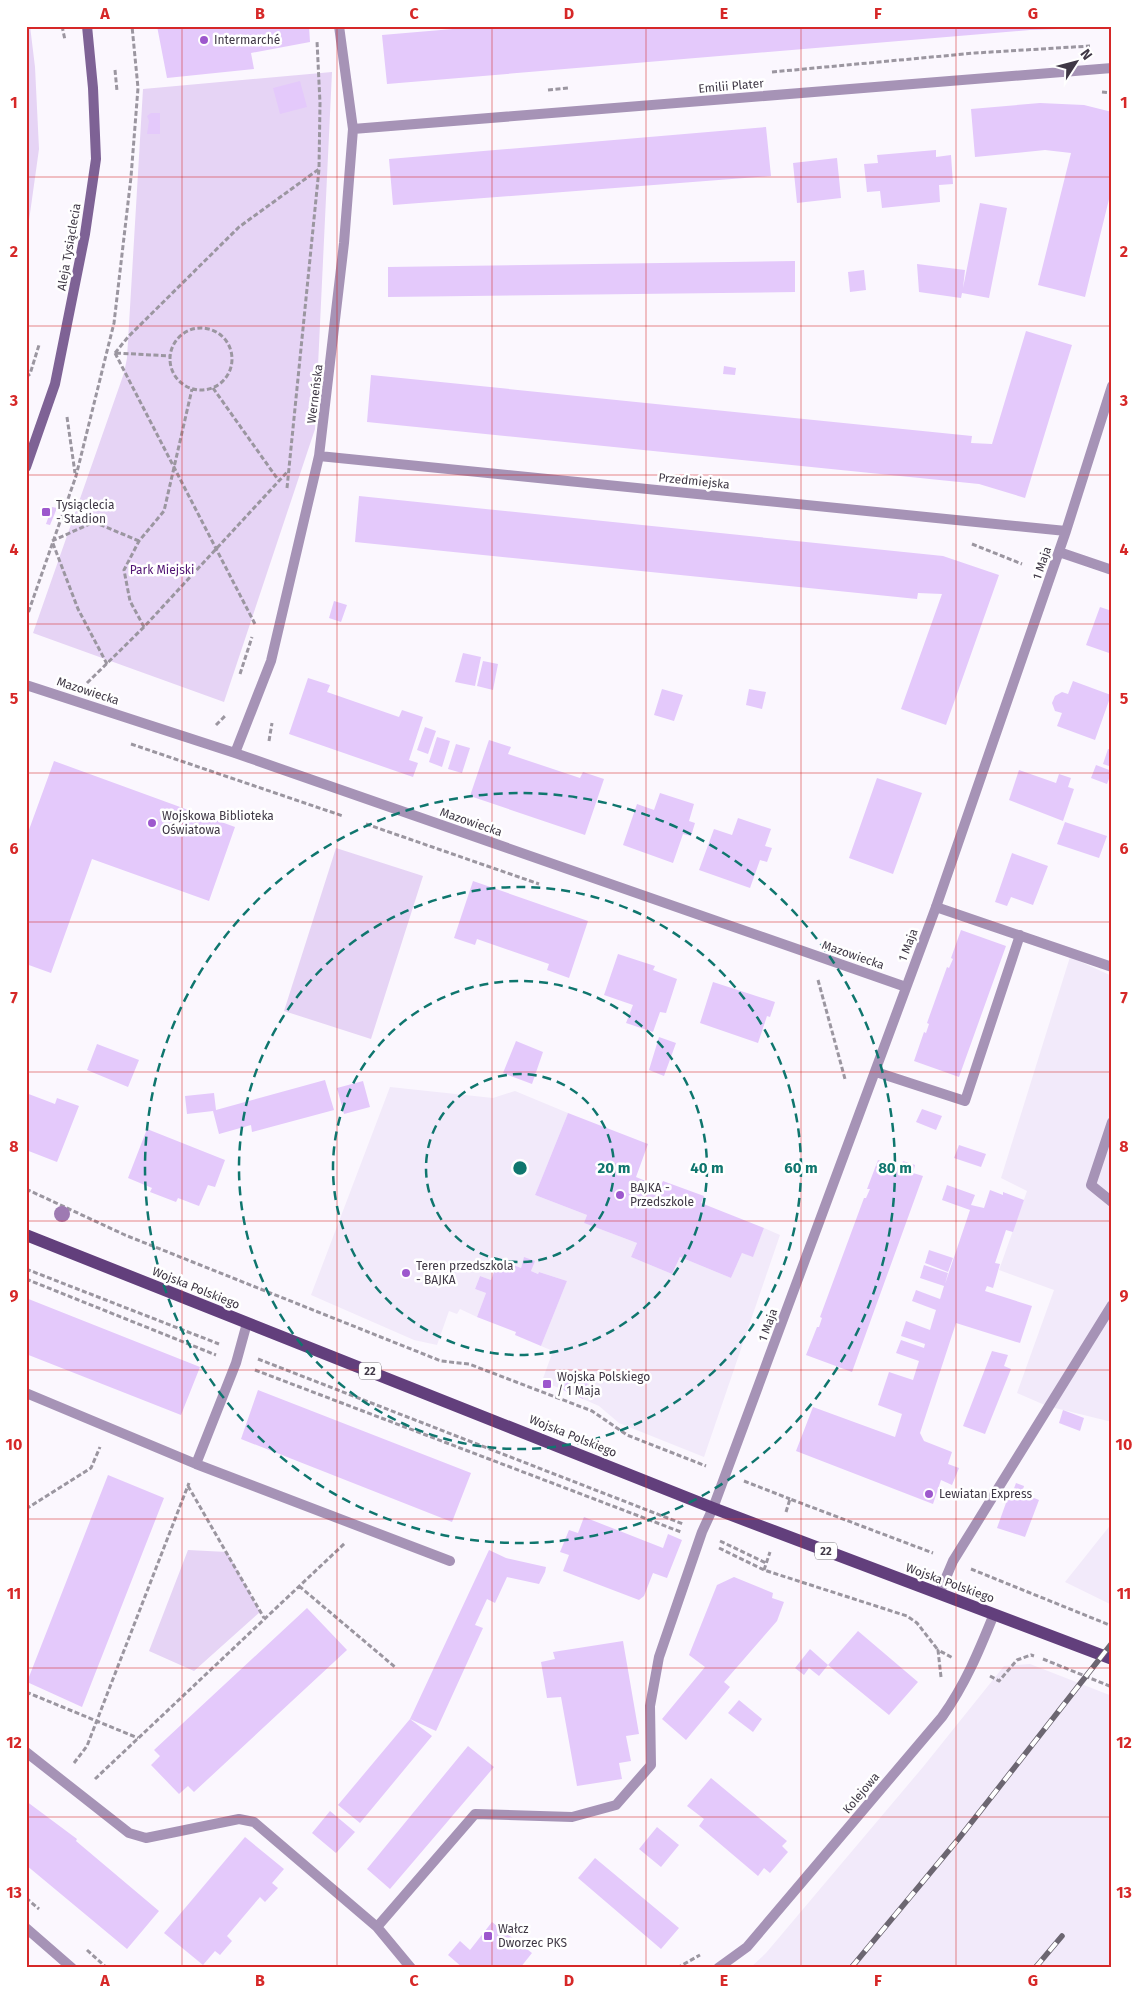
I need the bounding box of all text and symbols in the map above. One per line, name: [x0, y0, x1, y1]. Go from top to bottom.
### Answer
text: A: [99, 4, 110, 23]
text: B: [255, 4, 265, 23]
text: C: [409, 4, 419, 23]
text: D: [564, 4, 574, 23]
text: E: [720, 4, 728, 23]
text: F: [874, 4, 882, 23]
text: G: [1028, 4, 1038, 23]
place label: Intermarché: [214, 33, 280, 47]
marker: Intermarché: [198, 34, 210, 46]
north arrow: [1050, 38, 1100, 88]
text: N: [1077, 46, 1096, 63]
street label: Emilii Plater: [698, 76, 765, 96]
text: 1: [10, 93, 18, 112]
text: 1: [1120, 93, 1128, 112]
street label: Aleja Tysiąclecia: [54, 202, 84, 292]
text: 2: [10, 242, 18, 261]
text: 2: [1120, 242, 1128, 261]
street label: Werneńska: [304, 364, 326, 424]
text: 3: [9, 391, 18, 410]
text: 3: [1119, 391, 1128, 410]
street label: Przedmiejska: [658, 470, 730, 492]
place label: Tysiąclecia - Stadion: [56, 498, 114, 526]
marker: Tysiąclecia - Stadion: [40, 506, 52, 518]
text: 4: [9, 540, 19, 559]
text: 4: [1119, 540, 1129, 559]
street label: 1 Maja: [1030, 545, 1054, 581]
park label: Park Miejski: [130, 563, 194, 577]
street label: Mazowiecka: [55, 674, 121, 708]
text: 5: [10, 689, 19, 708]
text: 5: [1120, 689, 1129, 708]
street label: Mazowiecka: [438, 805, 504, 839]
place label: Wojskowa Biblioteka Oświatowa: [162, 809, 274, 837]
marker: Wojskowa Biblioteka Oświatowa: [146, 817, 158, 829]
text: 6: [9, 839, 19, 858]
text: 6: [1119, 839, 1129, 858]
street label: 1 Maja: [895, 927, 921, 963]
street label: Mazowiecka: [820, 938, 886, 972]
text: 7: [10, 988, 18, 1007]
text: 7: [1120, 988, 1128, 1007]
text: 8: [9, 1137, 19, 1156]
text: 8: [1119, 1137, 1129, 1156]
centre of rings: [511, 1159, 529, 1177]
text: 20 m: [598, 1159, 630, 1177]
text: 40 m: [690, 1159, 724, 1177]
text: 60 m: [784, 1159, 818, 1177]
text: 80 m: [878, 1159, 912, 1177]
place label: BAJKA - Przedszkole: [630, 1181, 694, 1209]
marker: BAJKA - Przedszkole: [614, 1189, 626, 1201]
place label: Teren przedszkola - BAJKA: [416, 1259, 514, 1287]
street label: Wojska Polskiego: [150, 1264, 242, 1312]
marker: Teren przedszkola - BAJKA: [400, 1267, 412, 1279]
text: 9: [10, 1286, 19, 1305]
text: 9: [1120, 1286, 1129, 1305]
street label: 1 Maja: [756, 1307, 780, 1343]
road number: 22: [359, 1362, 381, 1380]
place label: Wojska Polskiego / 1 Maja: [557, 1370, 650, 1398]
marker: Wojska Polskiego / 1 Maja: [541, 1378, 553, 1390]
street label: Wojska Polskiego: [527, 1412, 619, 1460]
text: 10: [6, 1435, 22, 1454]
text: 10: [1116, 1435, 1132, 1454]
place label: Lewiatan Express: [939, 1487, 1032, 1501]
marker: Lewiatan Express: [923, 1488, 935, 1500]
road number: 22: [815, 1542, 837, 1560]
street label: Wojska Polskiego: [904, 1560, 996, 1606]
text: 11: [7, 1584, 21, 1603]
text: 11: [1117, 1584, 1131, 1603]
text: 12: [6, 1733, 22, 1752]
text: 12: [1116, 1733, 1132, 1752]
street label: Kolejowa: [840, 1770, 882, 1816]
text: 13: [6, 1883, 22, 1902]
text: 13: [1116, 1883, 1132, 1902]
place label: Wałcz Dworzec PKS: [498, 1922, 567, 1950]
marker: Wałcz Dworzec PKS: [482, 1930, 494, 1942]
text: A: [99, 1971, 110, 1990]
text: B: [255, 1971, 265, 1990]
text: C: [409, 1971, 419, 1990]
text: D: [564, 1971, 574, 1990]
text: E: [720, 1971, 728, 1990]
text: F: [874, 1971, 882, 1990]
text: G: [1028, 1971, 1038, 1990]

